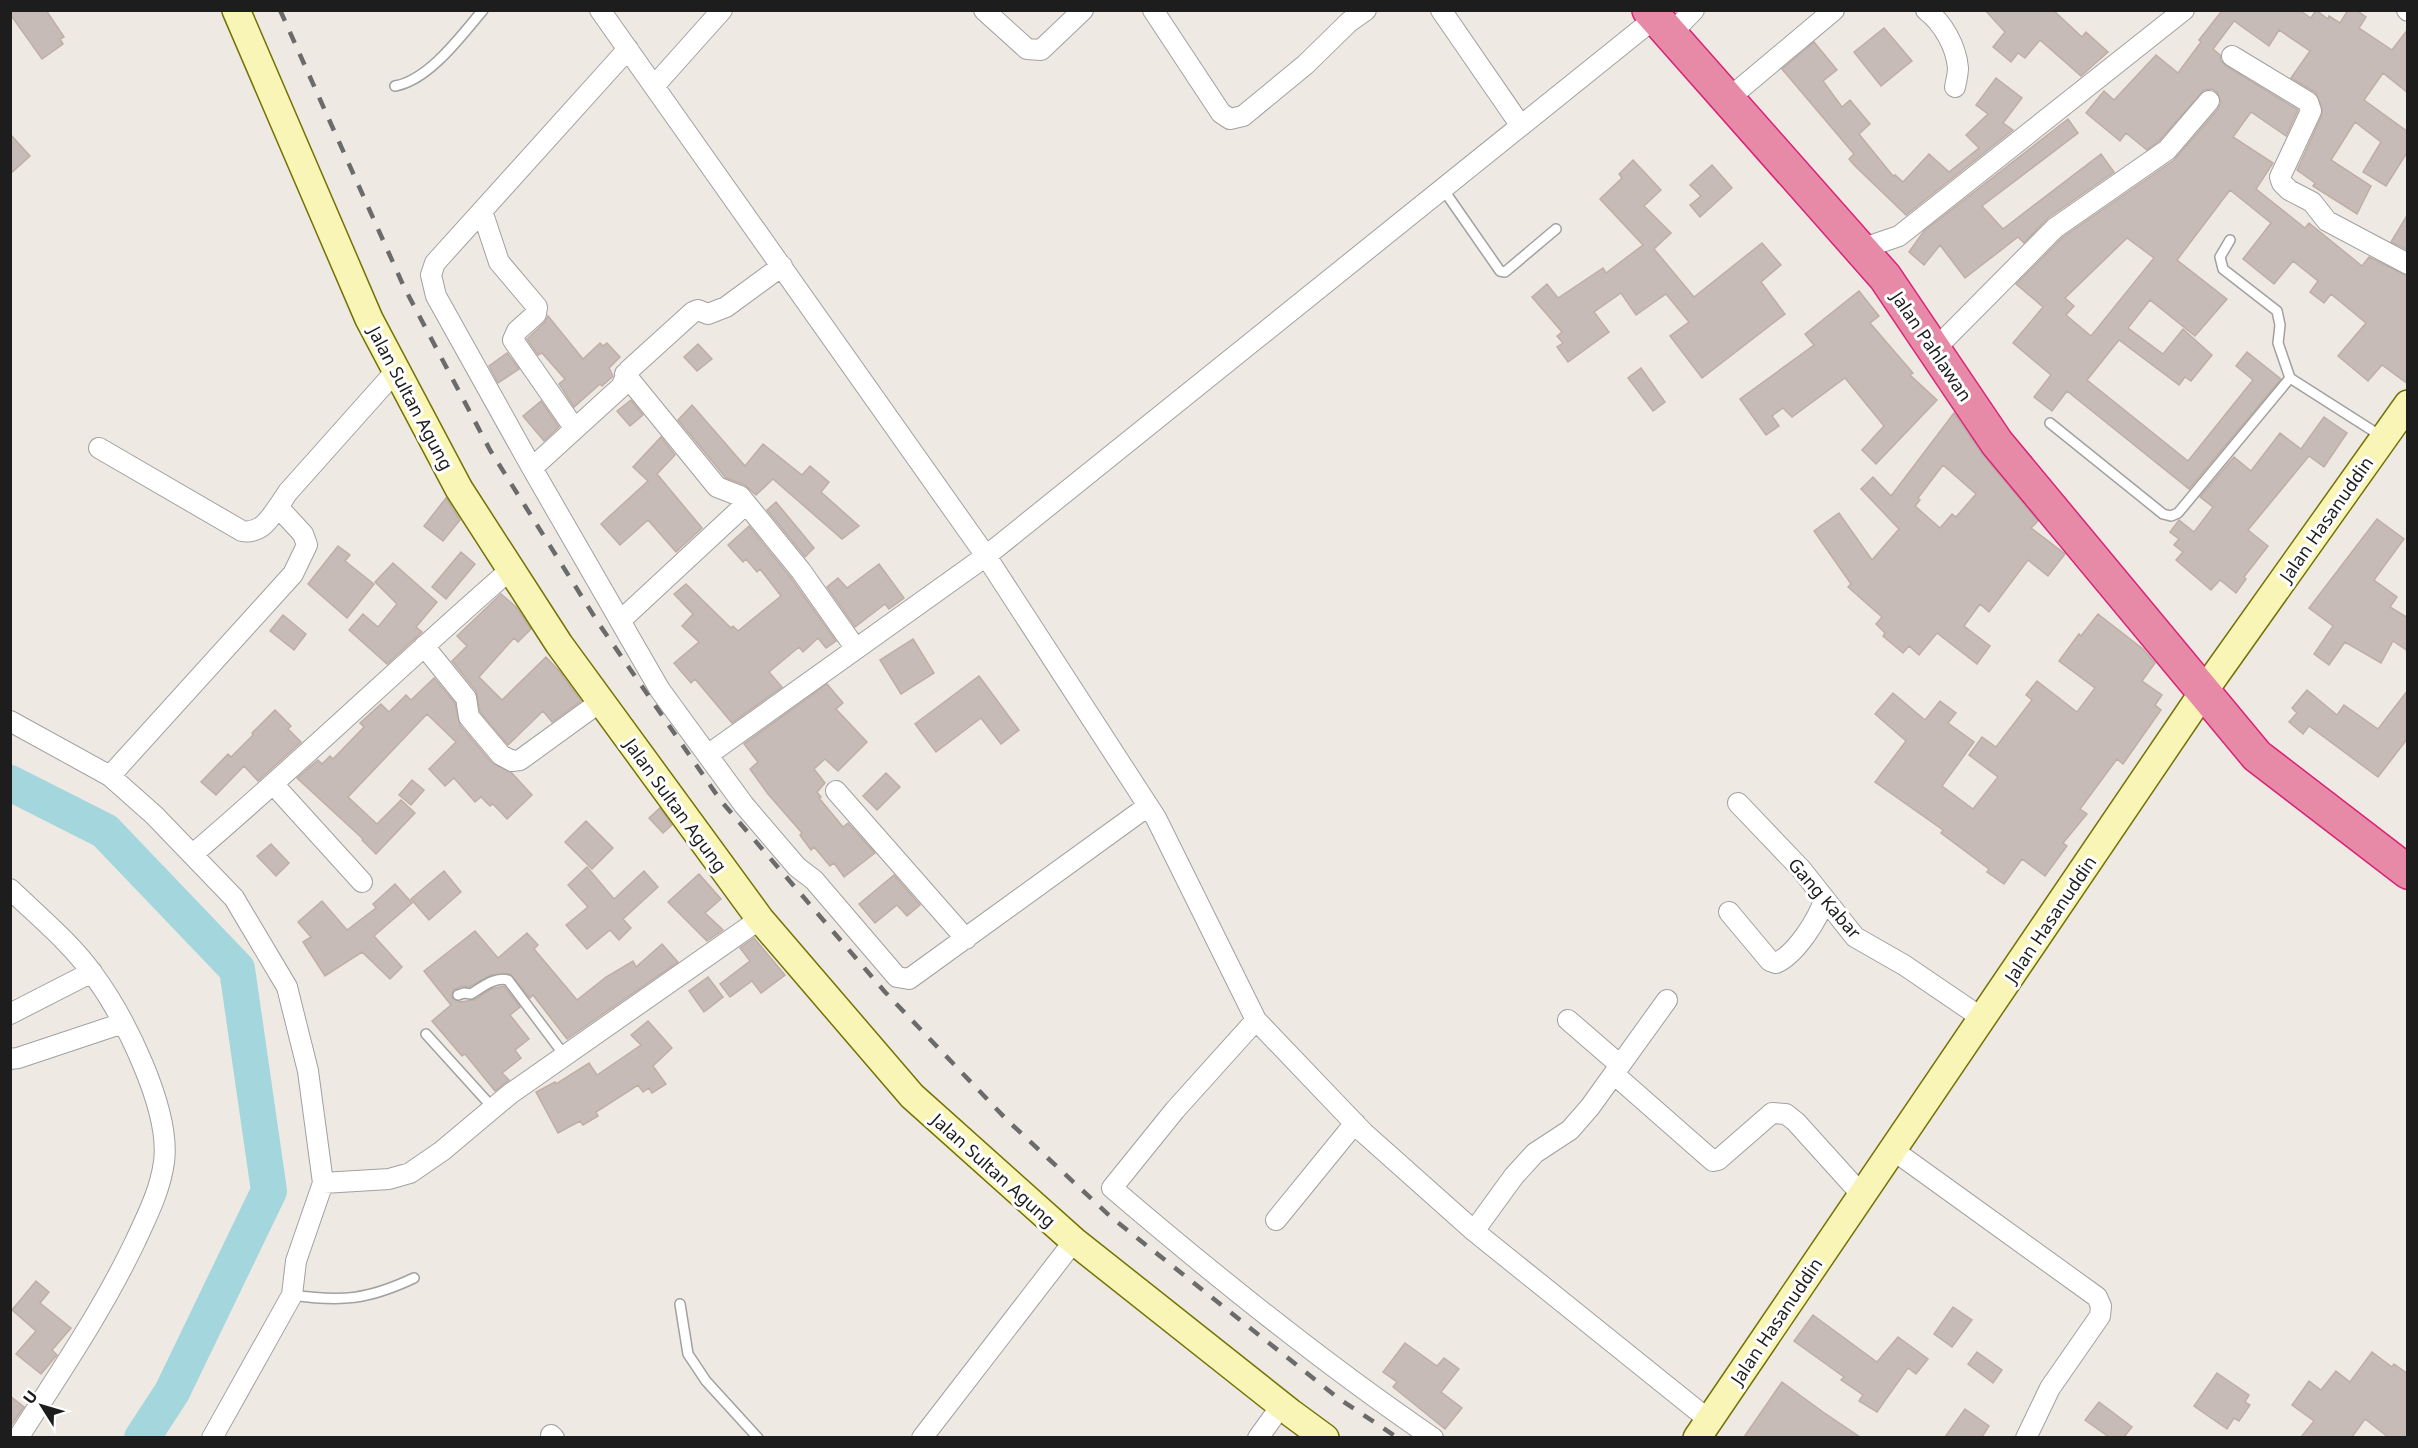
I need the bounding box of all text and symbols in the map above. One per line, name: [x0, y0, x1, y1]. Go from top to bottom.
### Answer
street label: Jalan Pahlawan: [1885, 285, 1978, 406]
street label: Jalan Sultan Agung: [362, 320, 459, 474]
street label: Jalan Hasanuddin: [2273, 452, 2378, 588]
street label: Jalan Sultan Agung: [618, 732, 733, 877]
street label: Jalan Hasanuddin: [1998, 851, 2101, 989]
street label: Gang Kabar: [1783, 852, 1867, 944]
street label: Jalan Sultan Agung: [925, 1106, 1061, 1232]
street label: Jalan Hasanuddin: [1724, 1253, 1827, 1391]
north arrow: [12, 1376, 72, 1436]
text: U: [18, 1386, 42, 1408]

